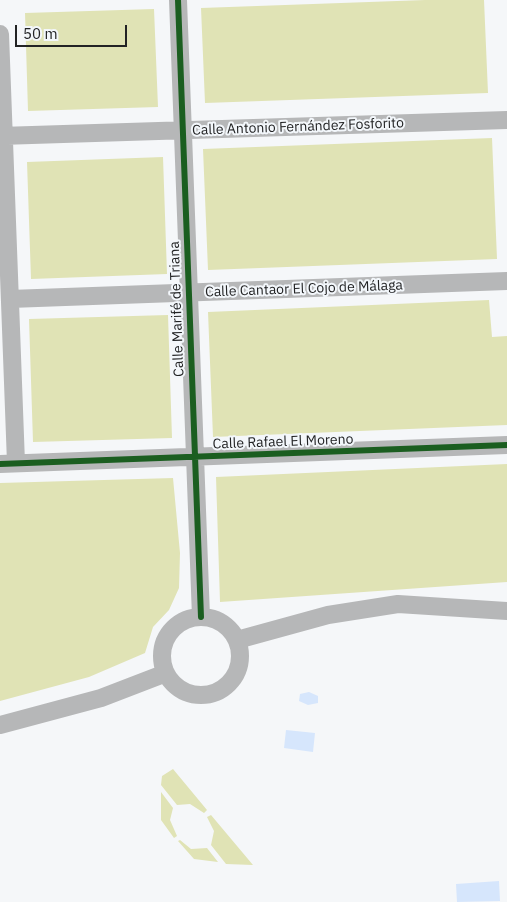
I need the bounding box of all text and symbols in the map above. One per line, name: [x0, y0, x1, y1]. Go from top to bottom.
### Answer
scale bar: [18, 15, 130, 47]
text: 50 m: [23, 24, 58, 43]
street label: Calle Antonio Fernández Fosforito: [192, 115, 404, 139]
street label: Calle Marifé de Triana: [166, 241, 188, 377]
street label: Calle Cantaor El Cojo de Málaga: [205, 277, 403, 301]
street label: Calle Rafael El Moreno: [212, 431, 354, 453]

